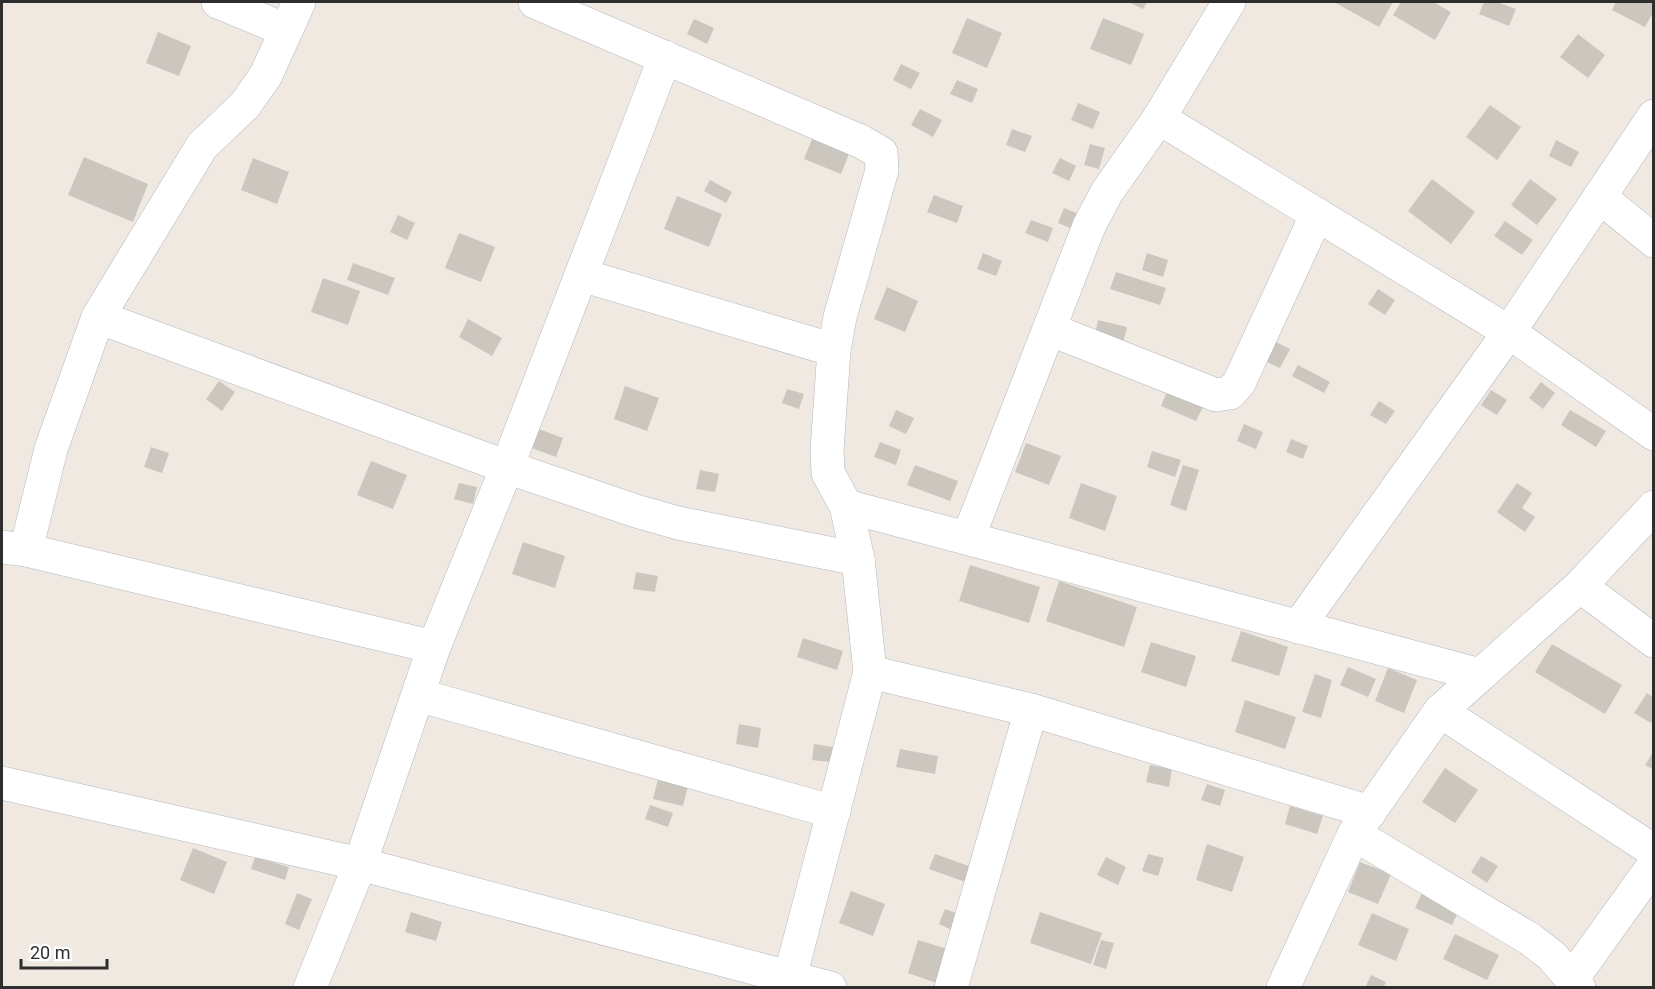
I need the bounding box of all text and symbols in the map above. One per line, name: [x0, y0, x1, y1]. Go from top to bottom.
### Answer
scale bar: [21, 932, 106, 970]
text: 20 m: [30, 942, 70, 963]

